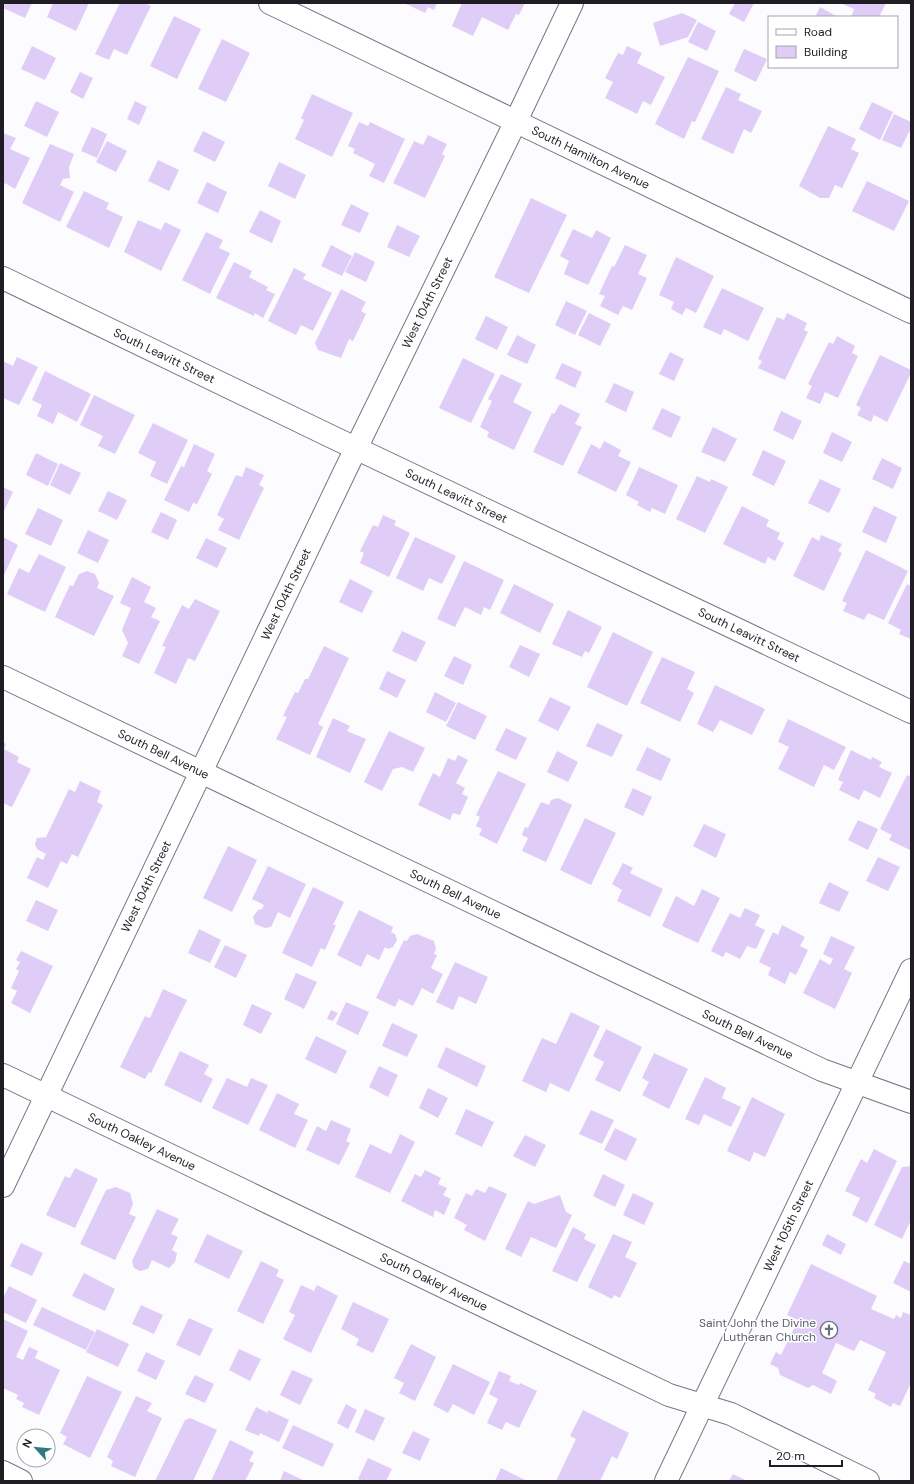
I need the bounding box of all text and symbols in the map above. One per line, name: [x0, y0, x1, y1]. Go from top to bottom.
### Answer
legend: [768, 16, 898, 68]
text: Road: [804, 24, 832, 40]
text: Building: [804, 44, 848, 60]
street label: South Hamilton Avenue: [529, 122, 653, 193]
street label: West 104th Street: [398, 254, 456, 351]
street label: South Leavitt Street: [111, 325, 218, 387]
street label: South Leavitt Street: [403, 465, 510, 527]
street label: West 104th Street: [257, 546, 315, 643]
street label: South Leavitt Street: [695, 604, 803, 666]
street label: South Bell Avenue: [115, 725, 212, 783]
street label: West 104th Street: [118, 838, 175, 935]
street label: South Bell Avenue: [407, 865, 504, 923]
street label: South Bell Avenue: [699, 1006, 796, 1063]
street label: South Oakley Avenue: [85, 1109, 198, 1174]
street label: West 105th Street: [760, 1177, 817, 1274]
street label: South Oakley Avenue: [377, 1249, 491, 1315]
place label: Saint John the Divine Lutheran Church: [699, 1315, 816, 1345]
church icon: Saint John the Divine Lutheran Church: [819, 1320, 839, 1340]
north arrow: [16, 1428, 56, 1468]
text: N: [19, 1437, 35, 1450]
scale bar: [770, 1442, 842, 1468]
text: 20 m: [776, 1448, 805, 1464]

